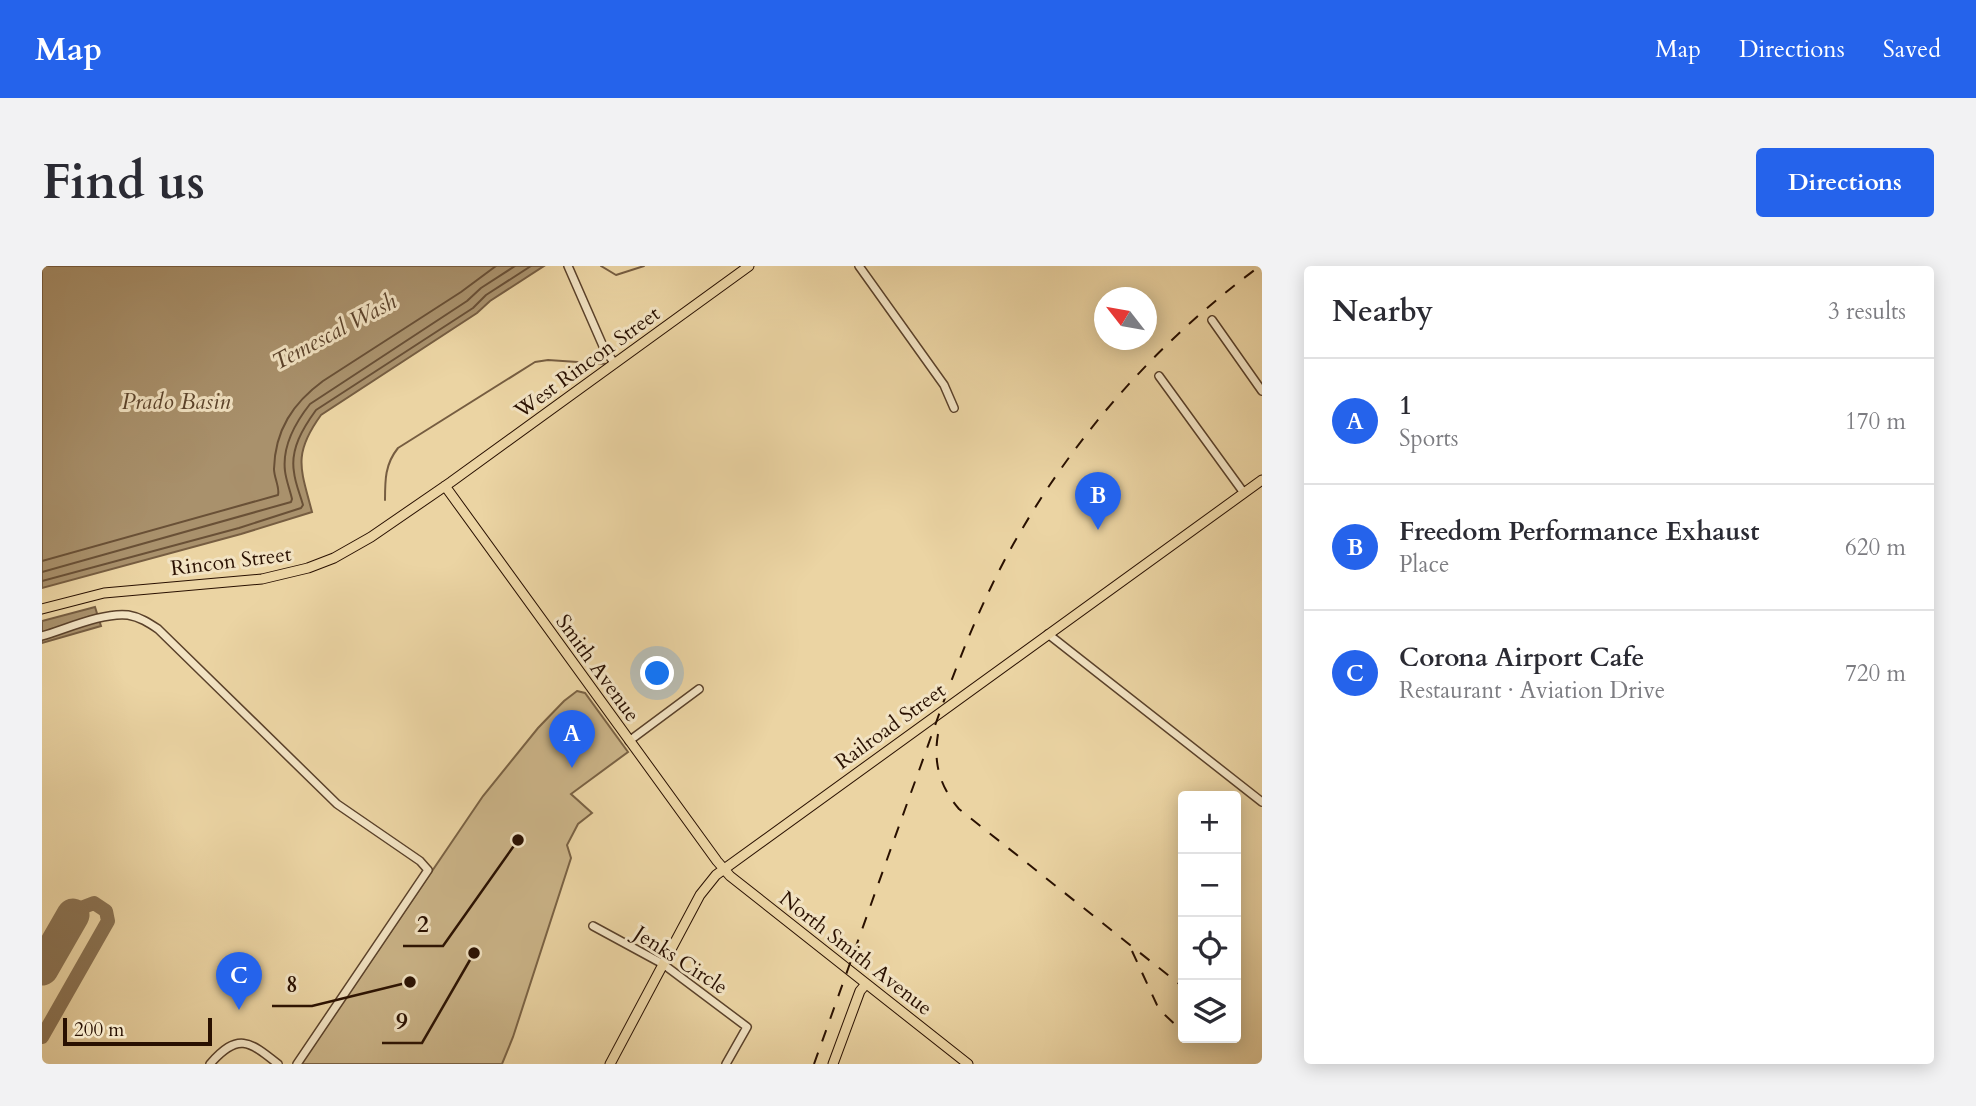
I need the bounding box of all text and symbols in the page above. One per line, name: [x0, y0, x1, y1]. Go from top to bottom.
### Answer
text: Map: [35, 27, 102, 72]
text: Map: [1655, 33, 1701, 66]
text: Directions: [1739, 33, 1845, 66]
text: Saved: [1883, 33, 1941, 66]
button: Directions: [1756, 148, 1934, 217]
text: Find us: [42, 149, 205, 216]
water label: Temescal Wash: [267, 286, 402, 377]
north arrow: [1094, 287, 1157, 350]
text: Nearby: [1332, 291, 1433, 332]
text: 3 results: [1828, 296, 1906, 327]
street label: West Rincon Street: [508, 299, 666, 426]
water label: Prado Basin: [122, 386, 231, 417]
text: 1: [1399, 388, 1412, 423]
text: A: [1346, 406, 1364, 437]
text: 170 m: [1845, 406, 1906, 437]
text: Sports: [1399, 423, 1459, 454]
pin: B: [1075, 472, 1121, 530]
text: Freedom Performance Exhaust: [1399, 514, 1759, 549]
text: B: [1347, 532, 1363, 563]
text: 620 m: [1845, 532, 1906, 563]
street label: Rincon Street: [169, 540, 293, 583]
text: Place: [1399, 549, 1449, 580]
street label: Smith Avenue: [549, 609, 646, 728]
text: Corona Airport Cafe: [1399, 640, 1644, 675]
your location: [640, 656, 674, 690]
text: C: [1346, 658, 1364, 689]
text: 720 m: [1845, 658, 1906, 689]
text: Restaurant · Aviation Drive: [1399, 675, 1665, 706]
street label: Railroad Street: [829, 676, 952, 776]
pin: A: [549, 710, 595, 768]
map controls: [1178, 791, 1241, 1043]
button: +: [1178, 791, 1241, 854]
button: −: [1178, 854, 1241, 917]
street label: North Smith Avenue: [773, 884, 938, 1022]
callout: 2: [403, 902, 443, 946]
text: 2: [417, 909, 429, 940]
button: locate: [1178, 917, 1241, 980]
street label: Jenks Circle: [626, 918, 733, 1002]
pin: C: [216, 952, 262, 1010]
callout: 8: [272, 962, 312, 1006]
text: 8: [286, 969, 298, 1000]
button: layers: [1178, 980, 1241, 1043]
callout: 9: [382, 999, 422, 1043]
text: 9: [396, 1006, 408, 1037]
scale bar: [63, 1015, 212, 1047]
text: 200 m: [74, 1017, 124, 1043]

